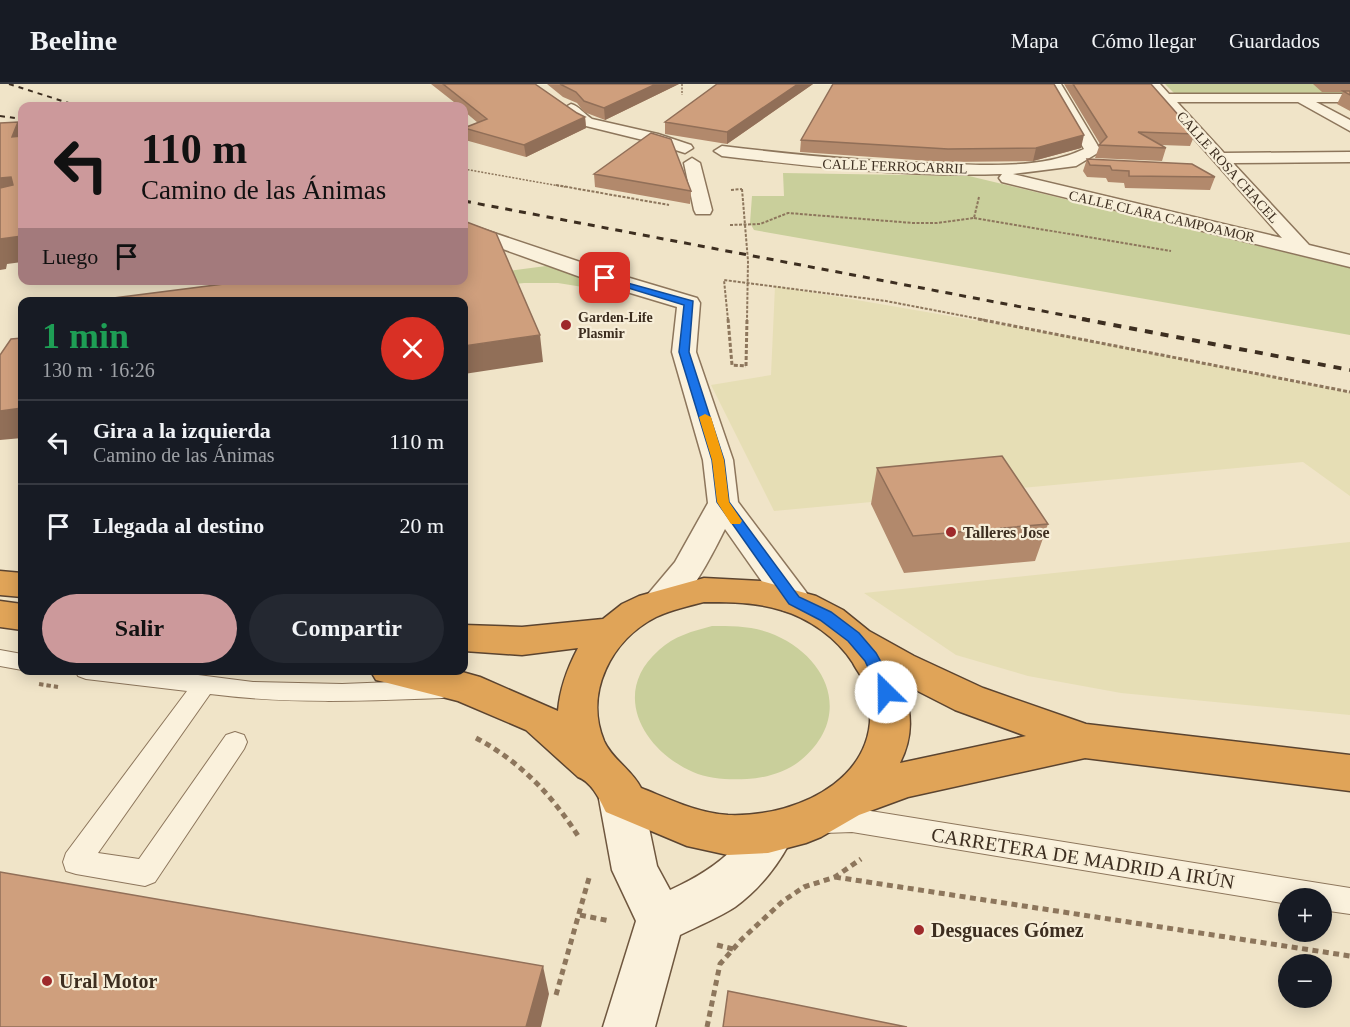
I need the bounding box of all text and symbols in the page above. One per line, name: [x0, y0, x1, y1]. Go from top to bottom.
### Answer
text: Beeline: [30, 25, 117, 56]
text: Mapa: [1011, 29, 1059, 53]
text: Cómo llegar: [1092, 29, 1196, 53]
text: Guardados: [1229, 29, 1320, 53]
street label: CALLE ROSA CHACEL: [1174, 109, 1282, 226]
icon: left: [42, 126, 120, 204]
text: 110 m: [141, 126, 247, 172]
street label: CALLE FERROCARRIL: [822, 156, 968, 177]
text: Camino de las Ánimas: [141, 175, 386, 205]
street label: CALLE CLARA CAMPOAMOR: [1067, 188, 1257, 245]
icon: arrive: [110, 240, 143, 273]
text: Luego: [42, 244, 98, 269]
pin: [579, 252, 630, 303]
icon: arrive: [588, 261, 621, 294]
place label: Garden-Life Plasmir: [578, 310, 653, 341]
text: 1 min: [42, 316, 129, 356]
button: close: [381, 317, 444, 380]
marker: Garden-Life Plasmir: [559, 318, 573, 332]
text: 130 m · 16:26: [42, 359, 155, 381]
text: Gira a la izquierda: [93, 418, 271, 443]
icon: left: [42, 426, 75, 459]
text: 110 m: [389, 429, 444, 454]
text: Camino de las Ánimas: [93, 444, 275, 466]
icon: arrive: [42, 510, 75, 543]
text: Llegada al destino: [93, 513, 264, 538]
text: 20 m: [399, 513, 444, 538]
place label: Talleres Jose: [963, 524, 1050, 541]
marker: Talleres Jose: [944, 525, 958, 539]
button: Salir: [42, 594, 237, 663]
button: Compartir: [249, 594, 444, 663]
position arrow: [854, 660, 918, 724]
street label: CARRETERA DE MADRID A IRÚN: [930, 822, 1236, 893]
map controls: [1278, 888, 1332, 1008]
button: +: [1278, 888, 1332, 942]
place label: Desguaces Gómez: [931, 919, 1084, 942]
marker: Desguaces Gómez: [912, 923, 926, 937]
button: −: [1278, 954, 1332, 1008]
place label: Ural Motor: [59, 970, 157, 992]
marker: Ural Motor: [40, 974, 54, 988]

